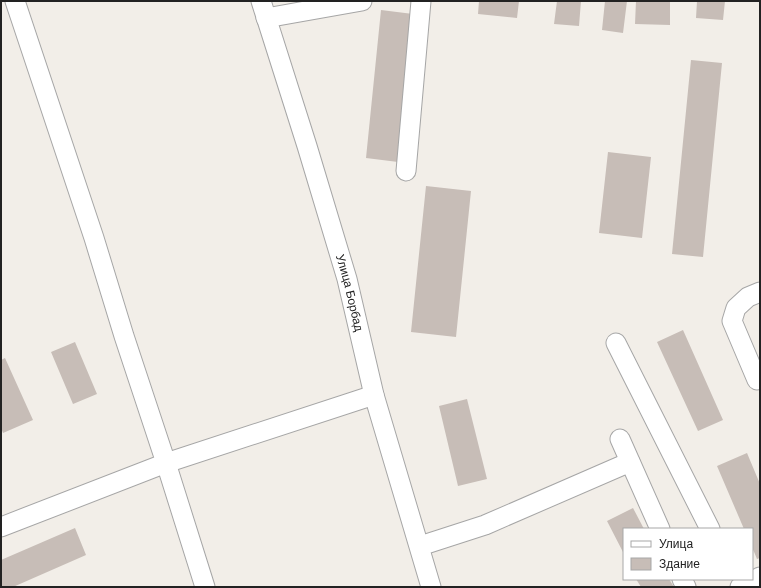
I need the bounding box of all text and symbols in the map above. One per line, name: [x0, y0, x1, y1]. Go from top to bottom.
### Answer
street label: Улица Борбад: [333, 253, 366, 333]
legend: [623, 528, 753, 580]
text: Улица: [659, 537, 693, 551]
text: Здание: [659, 557, 700, 571]

